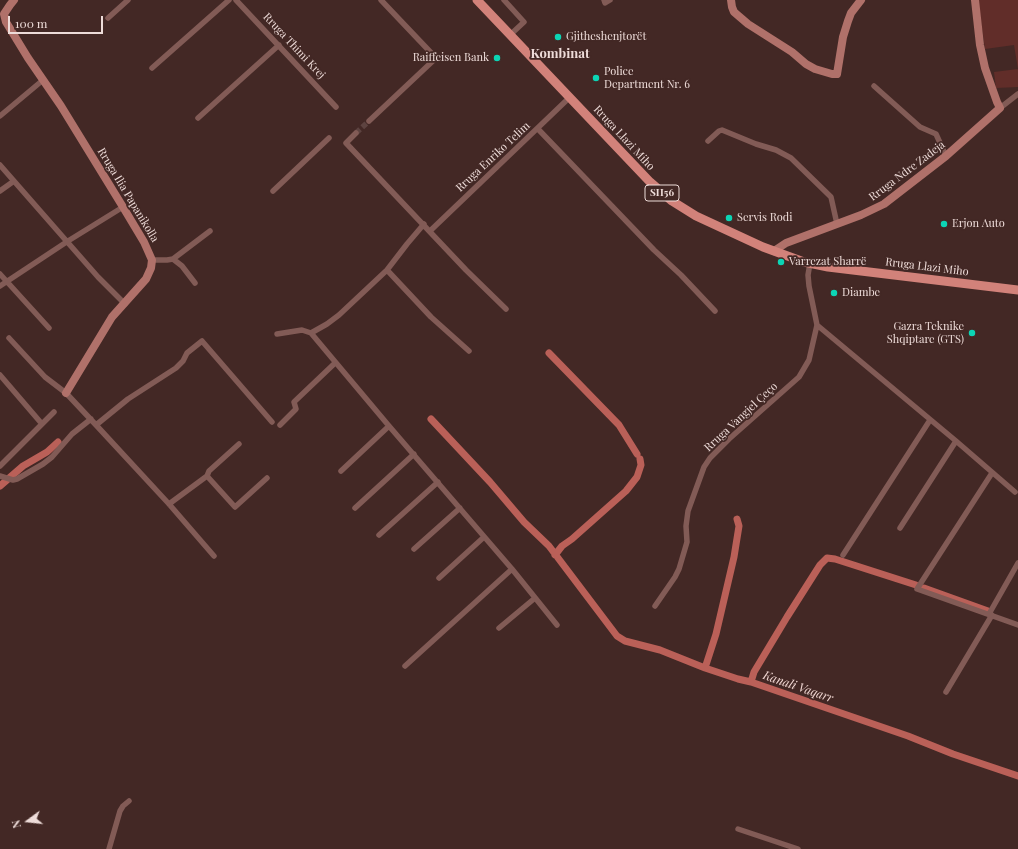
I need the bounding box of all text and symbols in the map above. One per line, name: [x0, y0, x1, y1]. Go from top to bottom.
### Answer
scale bar: [10, 8, 105, 34]
street label: Rruga Thimi Krej: [260, 10, 328, 82]
text: 100 m: [15, 15, 47, 31]
place label: Gjitheshenjtorët: [566, 30, 646, 44]
marker: Gjitheshenjtorët: [553, 32, 563, 42]
district label: Kombinat: [530, 46, 590, 62]
place label: Raiffeisen Bank: [413, 51, 489, 65]
marker: Raiffeisen Bank: [492, 53, 502, 63]
place label: Police Department Nr. 6: [604, 65, 690, 91]
marker: Police Department Nr. 6: [591, 73, 601, 83]
street label: Rruga Llazi Miho: [591, 103, 657, 173]
street label: Rruga Enriko Telim: [453, 119, 533, 195]
street label: Rruga Ndre Zadeja: [866, 138, 948, 204]
street label: Rruga Ilia Papanikolla: [95, 145, 161, 245]
road number: SH56: [645, 185, 679, 201]
place label: Servis Rodi: [737, 211, 792, 225]
marker: Servis Rodi: [724, 213, 734, 223]
place label: Erjon Auto: [952, 217, 1005, 231]
marker: Erjon Auto: [939, 219, 949, 229]
place label: Varrezat Sharrë: [789, 255, 866, 269]
street label: Rruga Llazi Miho: [885, 255, 969, 279]
marker: Varrezat Sharrë: [776, 257, 786, 267]
place label: Diambe: [842, 286, 880, 300]
marker: Diambe: [829, 288, 839, 298]
place label: Gazra Teknike Shqiptare (GTS): [887, 320, 964, 346]
marker: Gazra Teknike Shqiptare (GTS): [967, 328, 977, 338]
street label: Rruga Vangjel Çeço: [702, 380, 780, 454]
water label: Kanali Vaqarr: [761, 668, 835, 706]
north arrow: [8, 801, 48, 841]
text: N: [8, 818, 24, 830]

